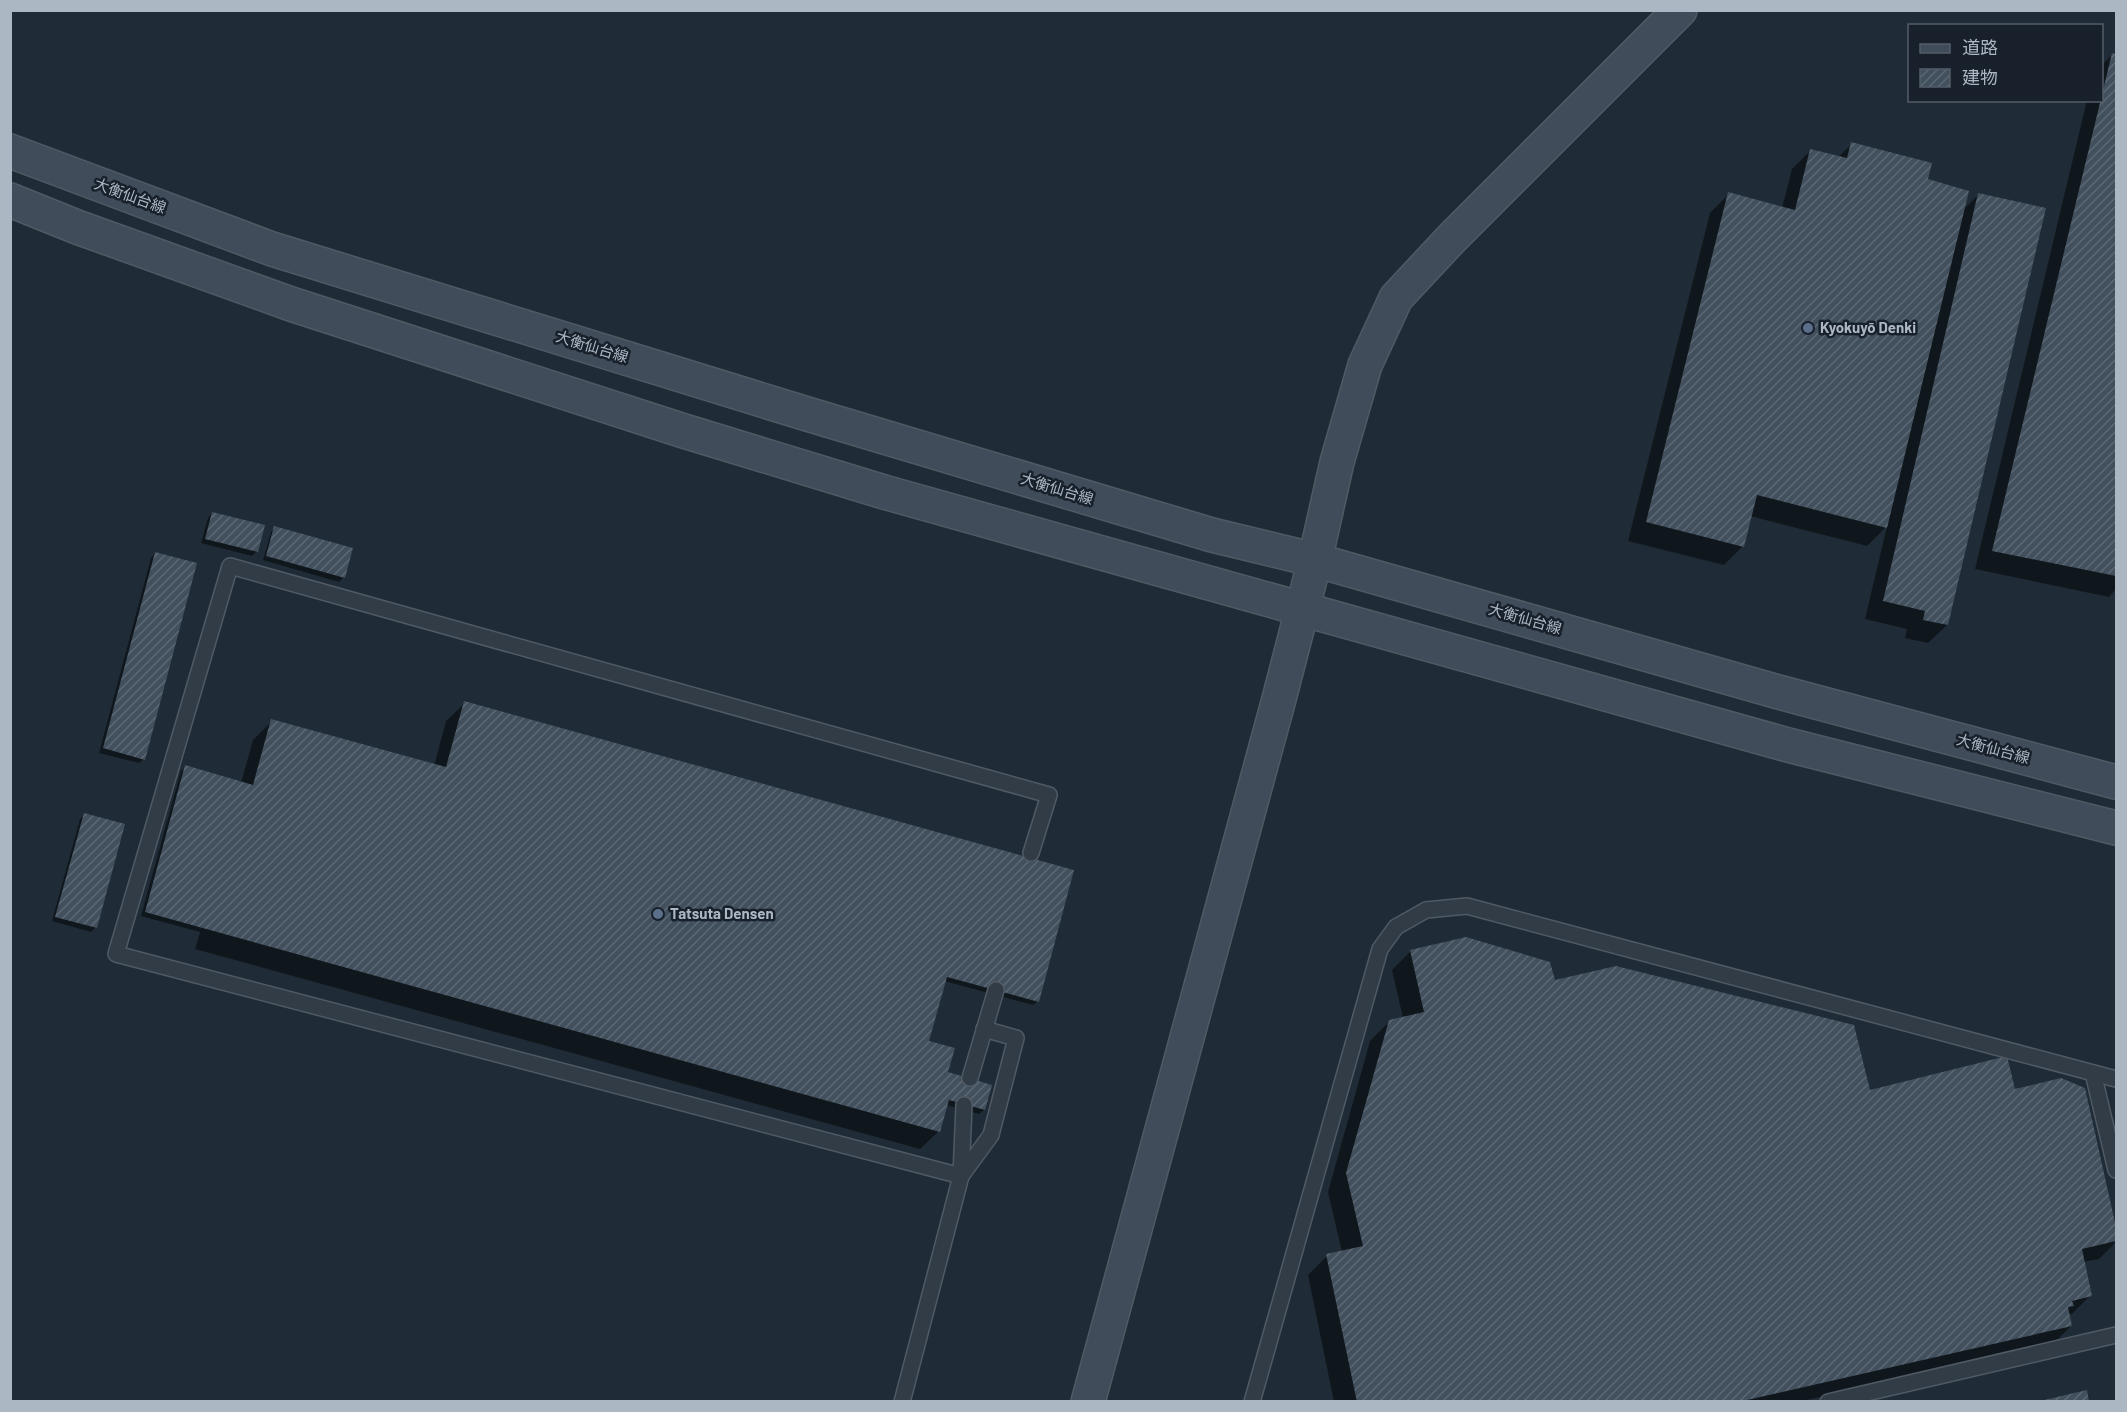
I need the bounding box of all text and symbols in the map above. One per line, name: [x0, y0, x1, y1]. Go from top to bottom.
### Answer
legend: [1908, 24, 2103, 102]
text: 道路: [1962, 36, 1998, 58]
text: 建物: [1962, 66, 1998, 88]
street label: 大衡仙台線: [92, 174, 169, 216]
place label: Kyokuyō Denki: [1820, 318, 1916, 336]
marker: Kyokuyō Denki: [1801, 321, 1815, 335]
street label: 大衡仙台線: [554, 326, 631, 366]
street label: 大衡仙台線: [1019, 468, 1096, 508]
street label: 大衡仙台線: [1487, 599, 1564, 637]
street label: 大衡仙台線: [1955, 730, 2032, 766]
place label: Tatsuta Densen: [670, 904, 774, 922]
marker: Tatsuta Densen: [651, 907, 665, 921]

